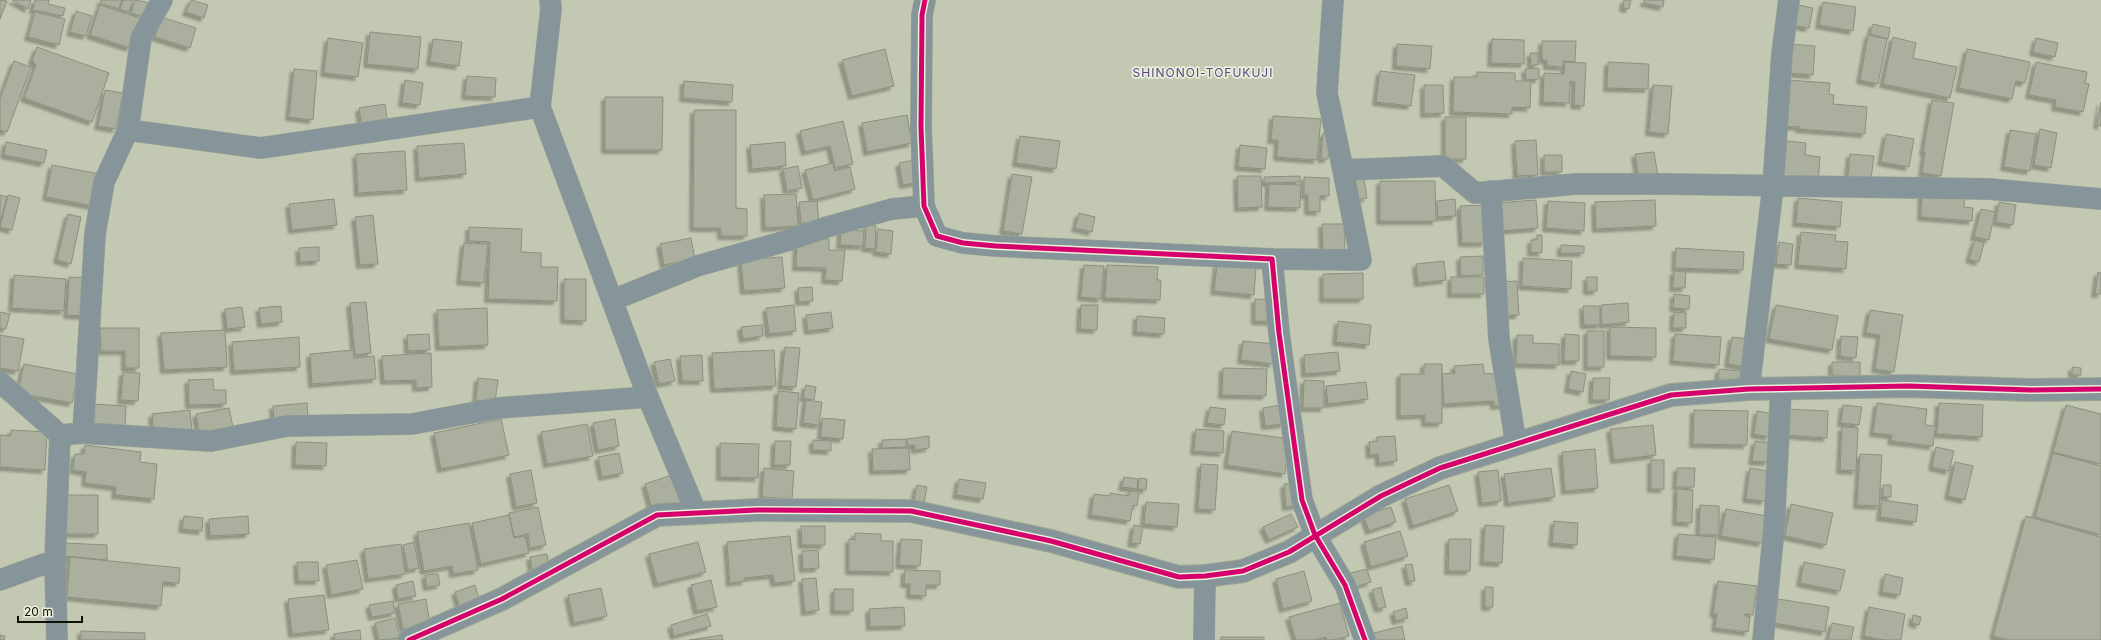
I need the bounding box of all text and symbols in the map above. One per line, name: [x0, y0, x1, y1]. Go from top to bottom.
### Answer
district label: SHINONOI-TOFUKUJI: [1133, 65, 1273, 80]
scale bar: [18, 598, 82, 624]
text: 20 m: [24, 604, 53, 619]

